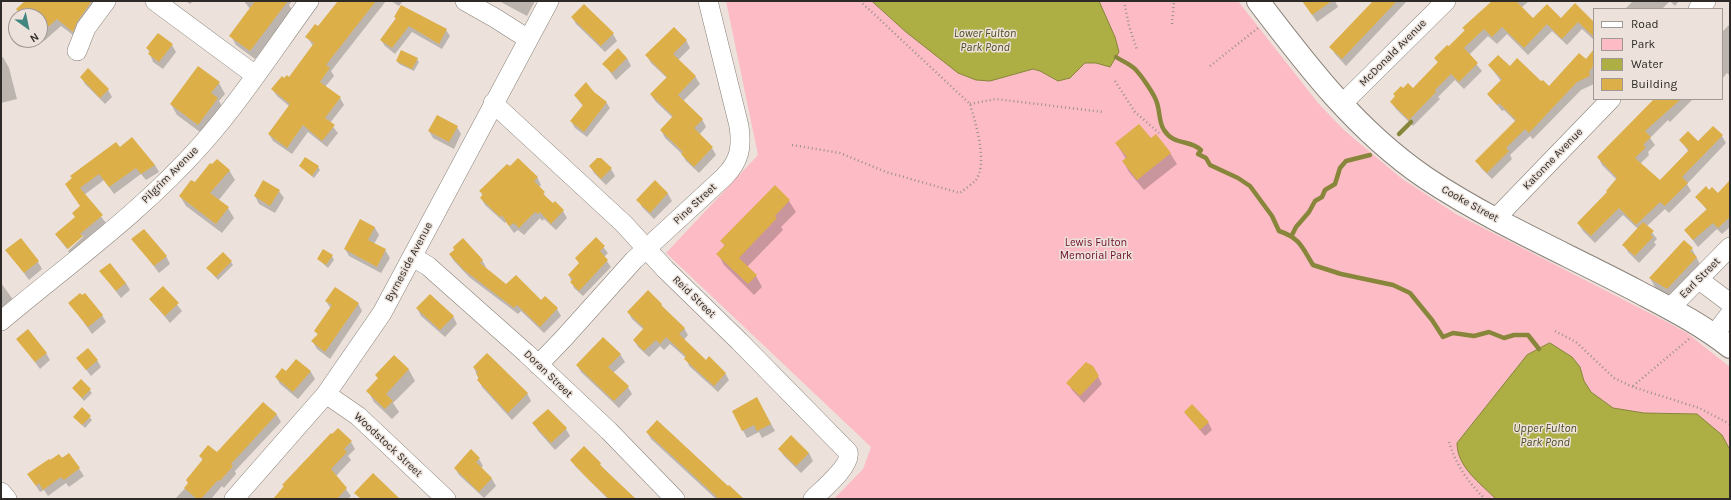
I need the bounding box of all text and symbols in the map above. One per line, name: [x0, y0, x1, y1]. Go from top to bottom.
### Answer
north arrow: [8, 8, 48, 48]
legend: [1593, 8, 1723, 100]
street label: McDonald Avenue: [1357, 17, 1429, 89]
text: Road: [1631, 17, 1659, 31]
water label: Lower Fulton Park Pond: [954, 27, 1016, 55]
text: N: [27, 30, 41, 45]
text: Park: [1631, 37, 1655, 51]
text: Water: [1631, 57, 1663, 71]
text: Building: [1631, 77, 1677, 91]
street label: Katonne Avenue: [1520, 125, 1586, 193]
street label: Pilgrim Avenue: [139, 144, 201, 206]
street label: Pine Street: [671, 181, 719, 227]
street label: Cooke Street: [1439, 183, 1501, 225]
street label: Byrneside Avenue: [382, 220, 436, 304]
park label: Lewis Fulton Memorial Park: [1060, 236, 1132, 262]
street label: Earl Street: [1677, 255, 1723, 301]
street label: Reid Street: [670, 273, 718, 321]
street label: Doran Street: [521, 347, 575, 401]
street label: Woodstock Street: [351, 410, 425, 480]
water label: Upper Fulton Park Pond: [1513, 422, 1577, 450]

